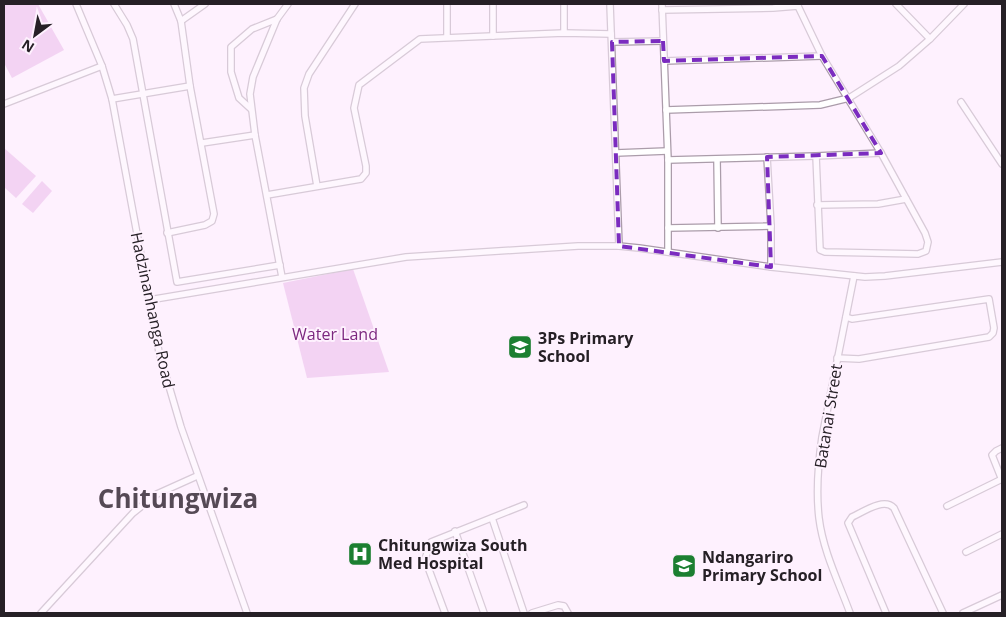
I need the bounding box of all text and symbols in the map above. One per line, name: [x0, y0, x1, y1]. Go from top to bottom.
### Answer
north arrow: [10, 10, 60, 60]
text: N: [18, 35, 38, 58]
street label: Hadzinanhanga Road: [126, 230, 180, 390]
park label: Water Land: [292, 323, 378, 345]
place label: 3Ps Primary School: [538, 327, 634, 367]
school or university icon: 3Ps Primary School: [507, 334, 533, 360]
street label: Batanai Street: [809, 362, 847, 470]
district label: Chitungwiza: [98, 480, 258, 516]
place label: Chitungwiza South Med Hospital: [378, 534, 528, 574]
hospital icon: Chitungwiza South Med Hospital: [347, 541, 373, 567]
place label: Ndangariro Primary School: [702, 546, 822, 586]
school or university icon: Ndangariro Primary School: [671, 553, 697, 579]

